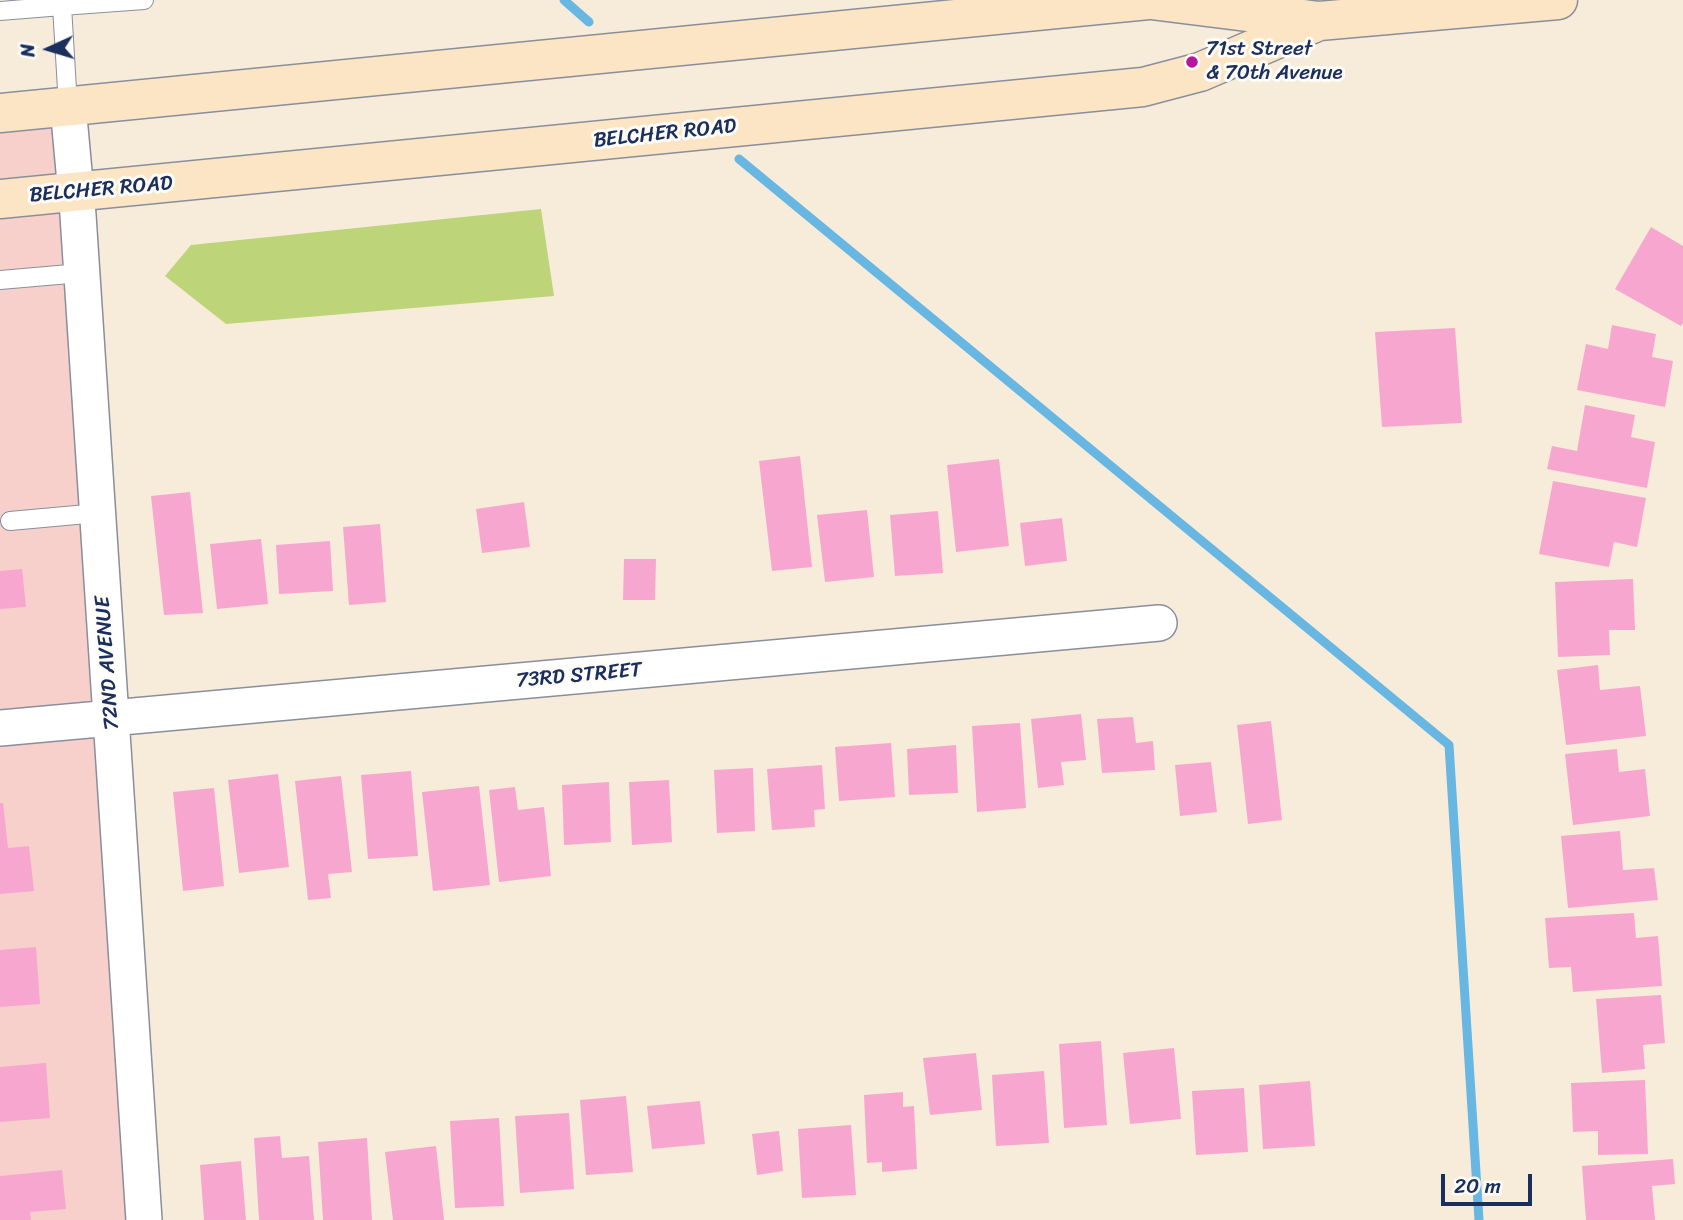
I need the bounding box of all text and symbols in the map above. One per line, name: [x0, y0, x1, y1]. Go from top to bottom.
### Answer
north arrow: [14, 14, 84, 84]
place label: 71st Street & 70th Avenue: [1206, 37, 1343, 87]
text: N: [11, 43, 44, 58]
marker: 71st Street & 70th Avenue: [1184, 54, 1200, 70]
street label: BELCHER ROAD: [592, 114, 738, 154]
street label: BELCHER ROAD: [28, 171, 174, 209]
street label: 72ND AVENUE: [91, 595, 125, 731]
street label: 73RD STREET: [515, 658, 643, 694]
scale bar: [1445, 1160, 1536, 1204]
text: 20 m: [1454, 1167, 1501, 1205]

